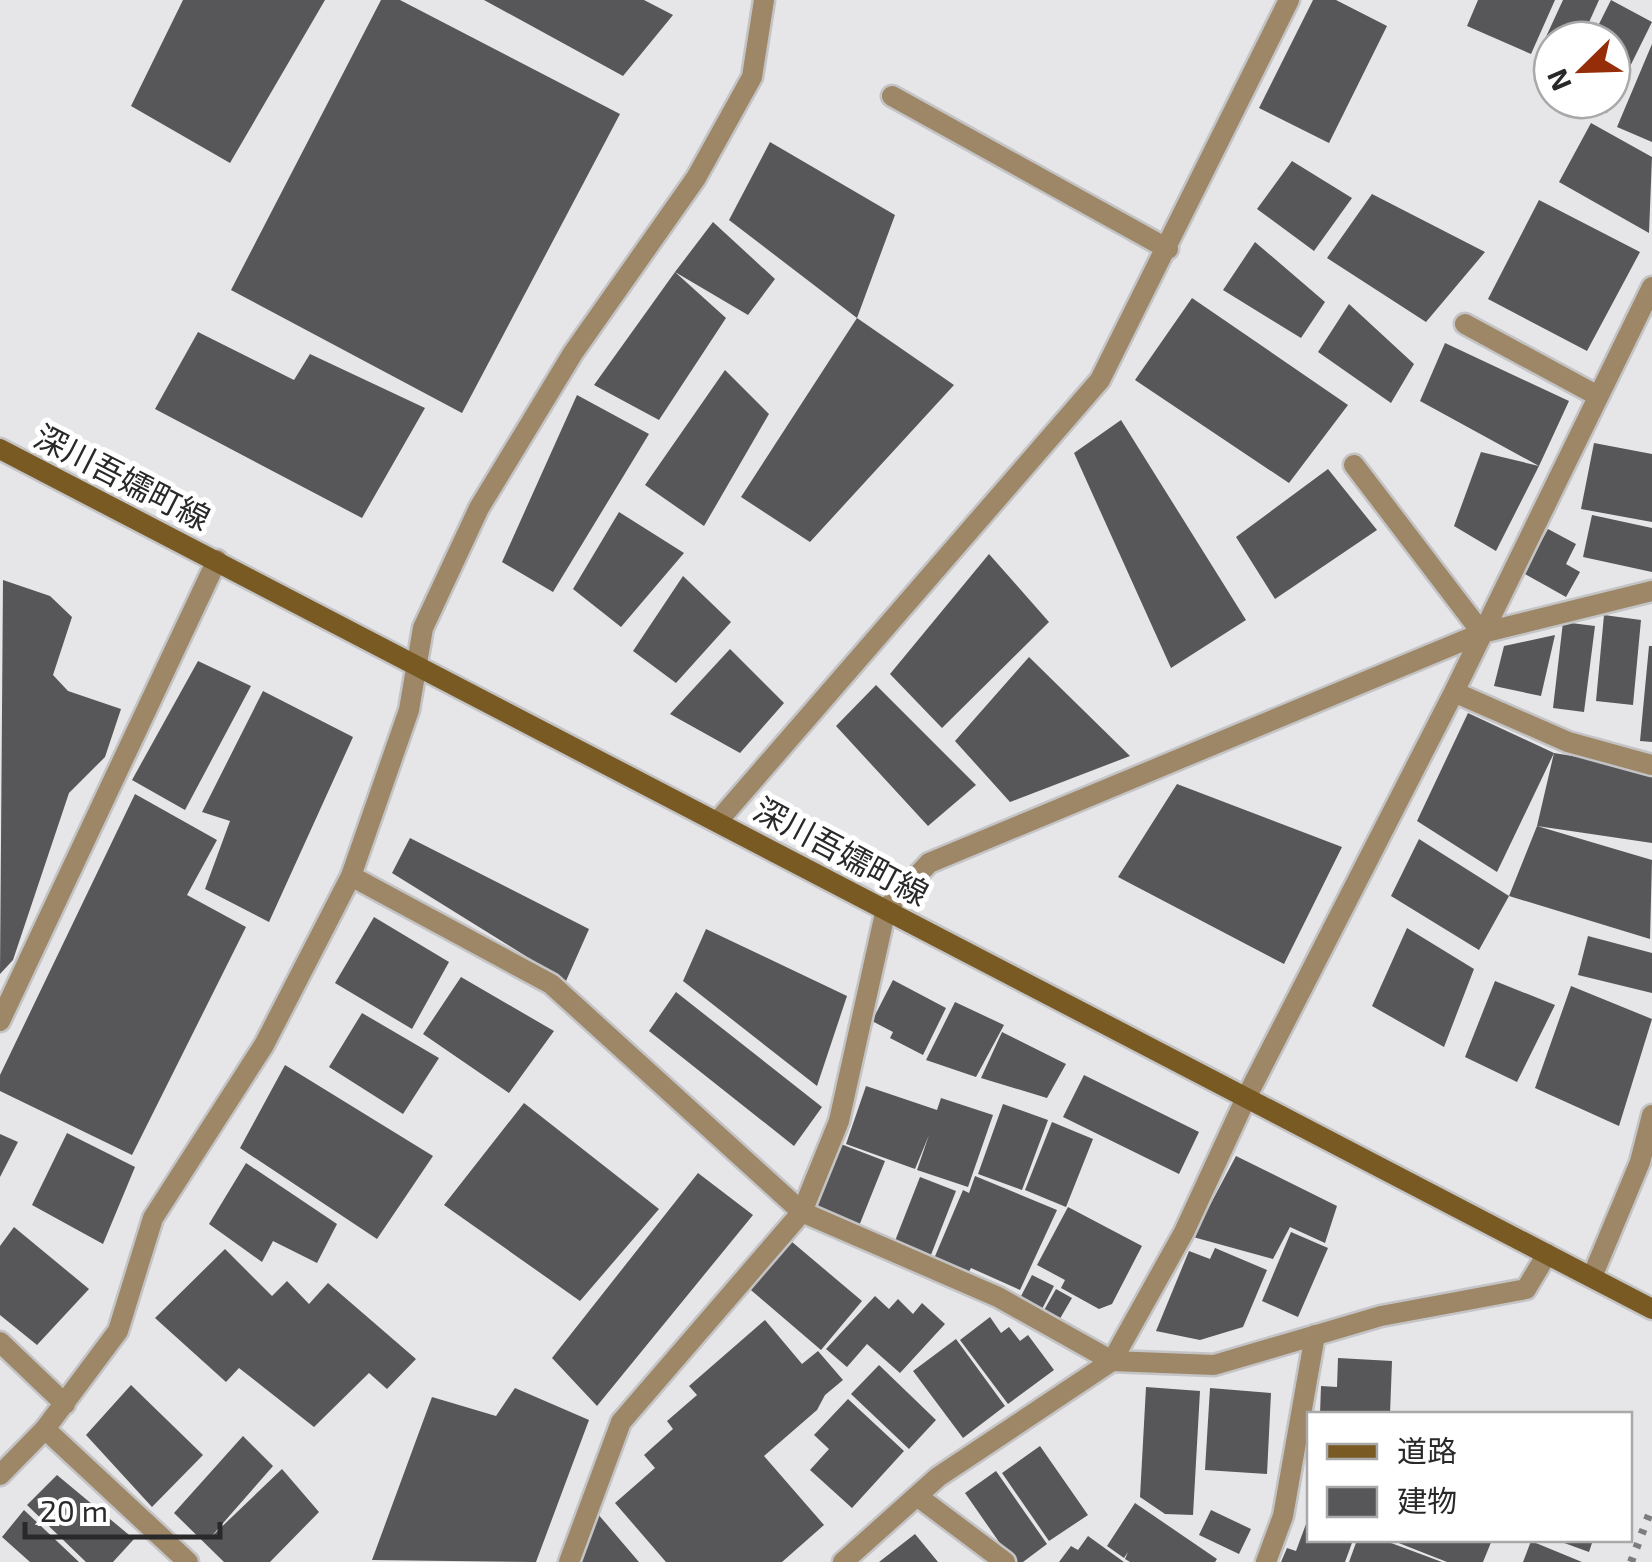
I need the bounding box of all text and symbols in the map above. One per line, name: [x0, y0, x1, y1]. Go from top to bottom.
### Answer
north arrow: [1532, 20, 1632, 120]
text: N: [1538, 64, 1578, 96]
street label: 深川吾嬬町線: [29, 416, 217, 537]
street label: 深川吾嬬町線: [748, 788, 936, 912]
legend: [1307, 1412, 1632, 1542]
text: 道路: [1397, 1432, 1457, 1468]
scale bar: [25, 1477, 220, 1539]
text: 建物: [1397, 1482, 1457, 1518]
text: 20 m: [40, 1492, 108, 1528]

